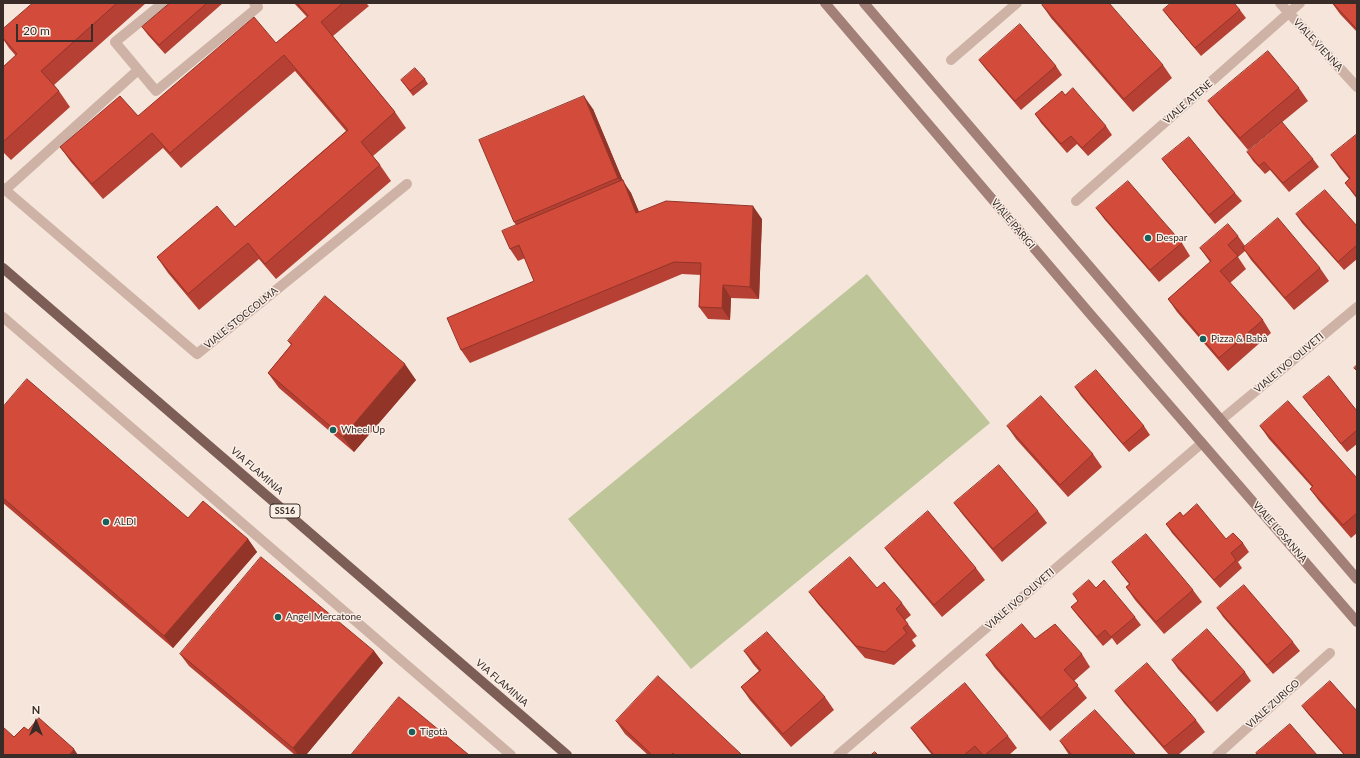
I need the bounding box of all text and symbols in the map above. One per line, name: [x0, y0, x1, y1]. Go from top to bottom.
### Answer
scale bar: [18, 16, 95, 42]
street label: VIALE VIENNA: [1291, 16, 1345, 74]
text: 20 m: [23, 23, 50, 38]
street label: VIALE ATENE: [1161, 77, 1215, 127]
street label: VIALE PARIGI: [989, 197, 1037, 251]
place label: Despar: [1156, 232, 1187, 244]
marker: Despar: [1143, 233, 1153, 243]
street label: VIALE STOCCOLMA: [202, 285, 280, 351]
street label: VIALE IVO OLIVETI: [1252, 330, 1326, 396]
place label: Pizza & Babà: [1211, 333, 1268, 345]
marker: Pizza & Babà: [1198, 334, 1208, 344]
place label: Wheel Up: [341, 424, 385, 436]
marker: Wheel Up: [328, 425, 338, 435]
street label: VIA FLAMINIA: [228, 445, 286, 497]
street label: VIALE LOSANNA: [1250, 499, 1310, 565]
road number: SS16: [270, 504, 300, 518]
place label: ALDI: [114, 516, 136, 528]
marker: ALDI: [101, 517, 111, 527]
street label: VIALE IVO OLIVETI: [983, 566, 1057, 632]
place label: Angel Mercatone: [286, 611, 361, 623]
marker: Angel Mercatone: [273, 612, 283, 622]
street label: VIA FLAMINIA: [473, 657, 531, 709]
street label: VIALE ZURIGO: [1244, 677, 1302, 731]
north arrow: [16, 702, 56, 742]
text: N: [32, 703, 40, 716]
place label: Tigotà: [420, 726, 448, 738]
marker: Tigotà: [407, 727, 417, 737]

